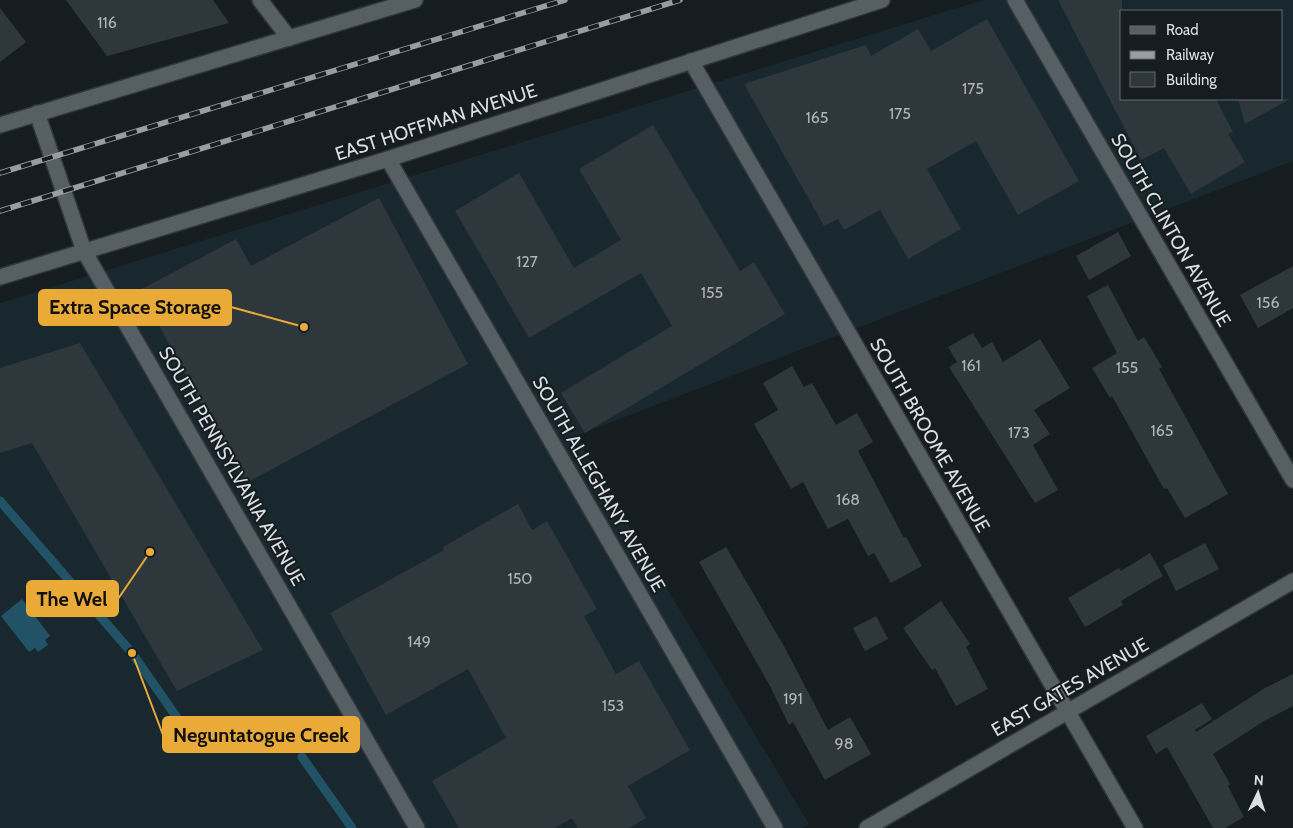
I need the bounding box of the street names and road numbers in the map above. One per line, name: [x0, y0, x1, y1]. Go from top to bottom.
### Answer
street label: EAST HOFFMAN AVENUE: [332, 79, 540, 165]
street label: SOUTH CLINTON AVENUE: [1106, 129, 1236, 331]
street label: SOUTH BROOME AVENUE: [865, 334, 995, 536]
street label: SOUTH PENNSYLVANIA AVENUE: [154, 342, 310, 590]
street label: SOUTH ALLEGHANY AVENUE: [528, 372, 670, 596]
street label: EAST GATES AVENUE: [987, 633, 1153, 741]

